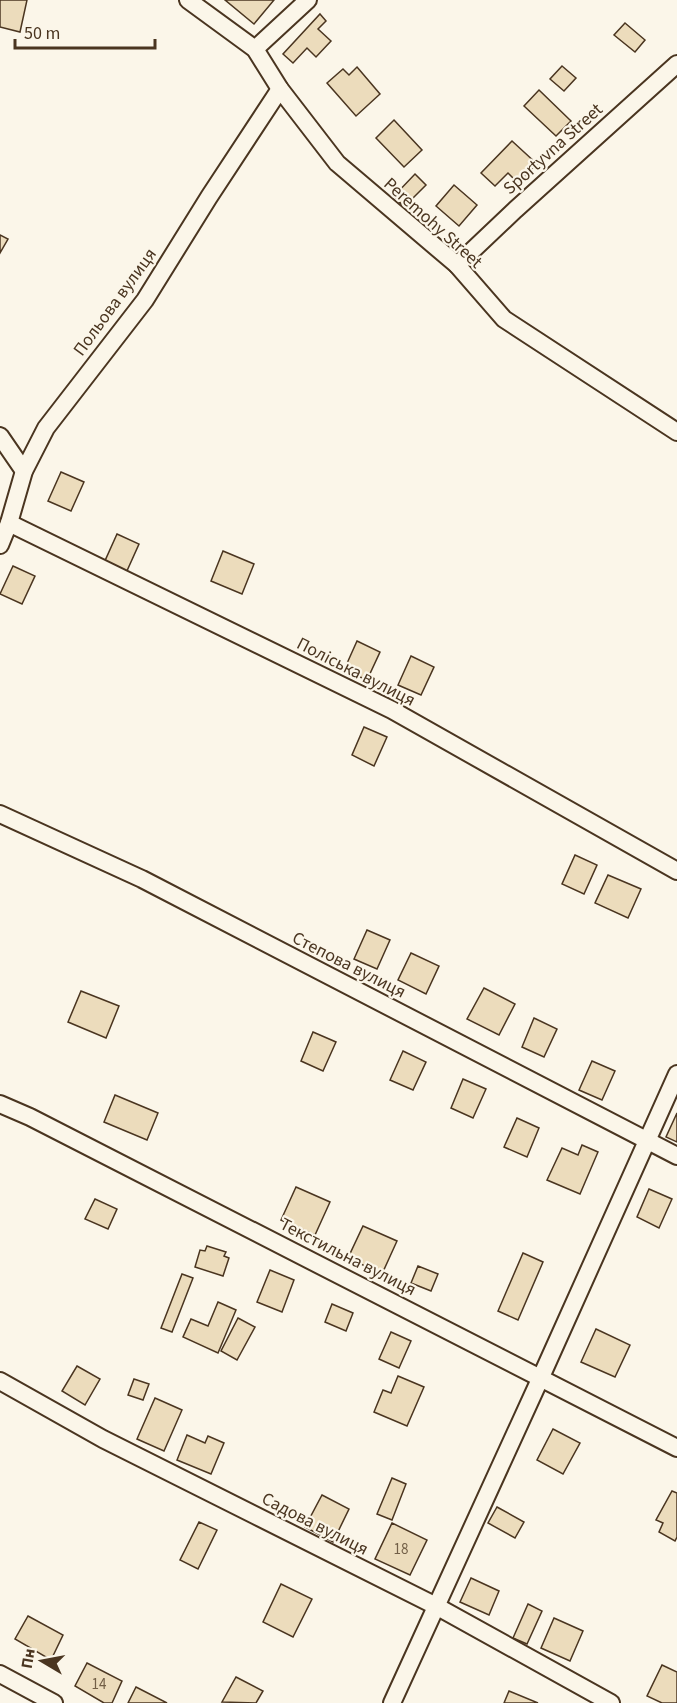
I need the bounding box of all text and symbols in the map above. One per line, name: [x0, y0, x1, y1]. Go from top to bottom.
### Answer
scale bar: [15, 12, 154, 50]
text: 50 m: [24, 21, 60, 46]
street label: Sportyvna Street: [498, 98, 608, 200]
street label: Peremohy Street: [378, 172, 488, 274]
street label: Польова вулиця: [67, 243, 163, 361]
street label: Поліська вулиця: [292, 631, 420, 713]
street label: Степова вулиця: [288, 926, 410, 1004]
street label: Текстильна вулиця: [275, 1212, 421, 1302]
street label: Садова вулиця: [257, 1486, 373, 1562]
house number: 18: [394, 1539, 408, 1560]
north arrow: [12, 1631, 72, 1691]
text: Пн: [16, 1647, 41, 1670]
house number: 14: [92, 1674, 107, 1695]

